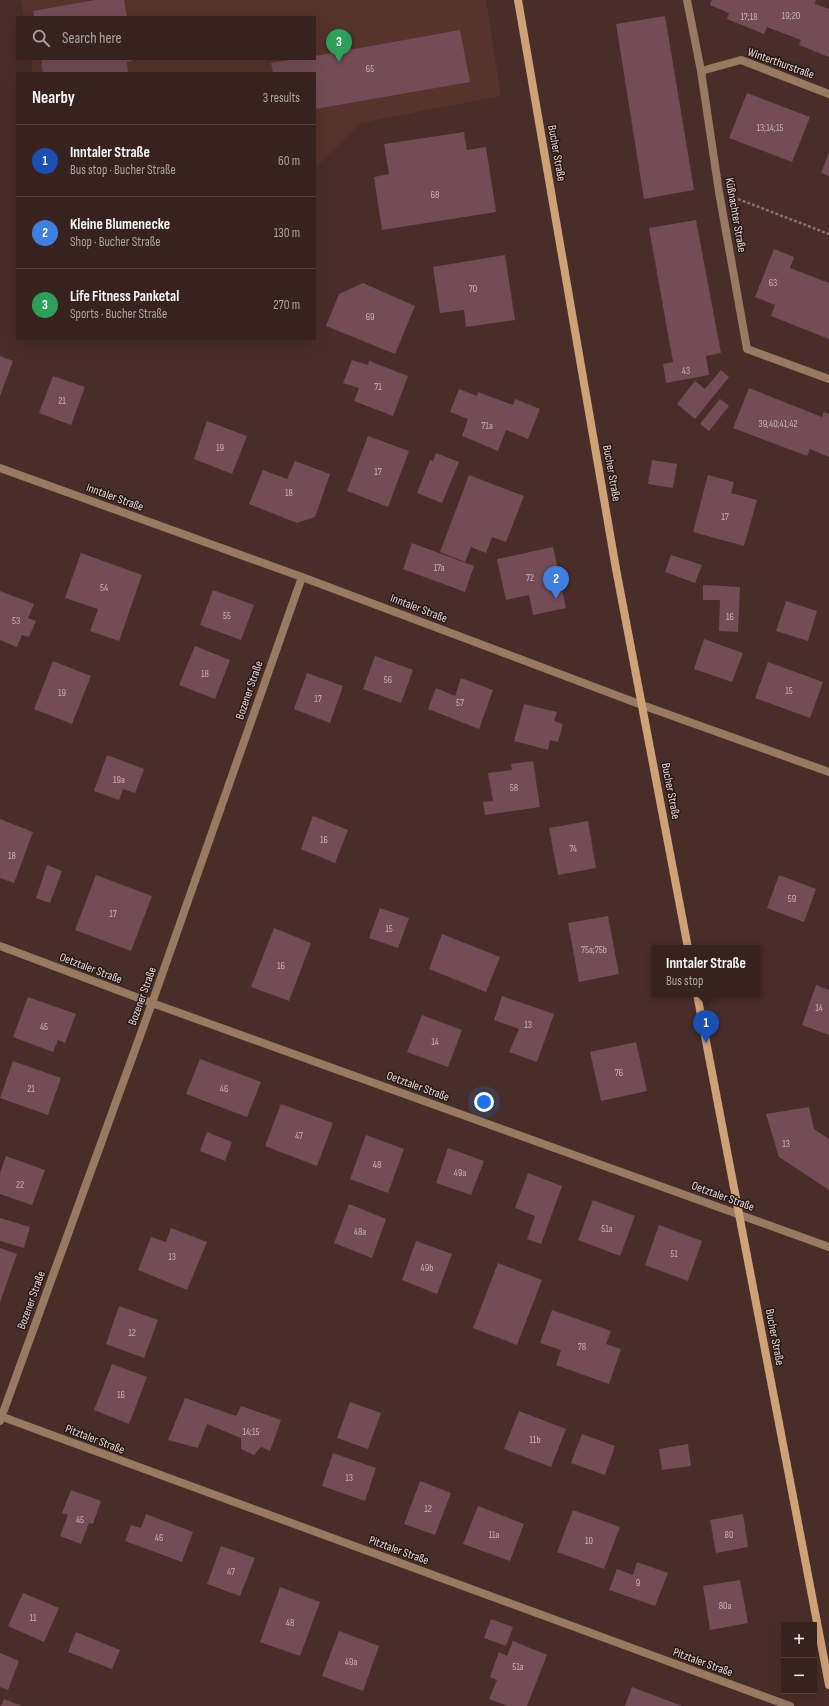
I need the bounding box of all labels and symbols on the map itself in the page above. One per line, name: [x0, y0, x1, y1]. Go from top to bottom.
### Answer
house number: 19;20: [782, 10, 800, 22]
house number: 17;18: [740, 11, 758, 23]
pin: 3: [326, 29, 352, 62]
street label: Winterthurstraße: [745, 44, 816, 83]
house number: 65: [366, 63, 374, 75]
house number: 13;14;15: [757, 122, 783, 134]
street label: Bucher Straße: [544, 124, 569, 183]
street label: Küßnachter Straße: [722, 177, 749, 254]
house number: 68: [431, 189, 439, 201]
house number: 63: [769, 277, 777, 289]
house number: 70: [469, 283, 477, 295]
house number: 69: [366, 311, 374, 323]
house number: 43: [682, 365, 690, 377]
house number: 71: [374, 381, 382, 393]
house number: 21: [58, 395, 66, 407]
house number: 39;40;41;42: [758, 418, 798, 430]
house number: 71a: [481, 420, 493, 432]
house number: 19: [216, 442, 224, 454]
street label: Bucher Straße: [599, 444, 624, 503]
house number: 17: [374, 466, 382, 478]
street label: Inntaler Straße: [84, 480, 146, 515]
house number: 18: [285, 487, 293, 499]
house number: 17: [721, 511, 729, 523]
house number: 17a: [433, 562, 445, 574]
pin: 2: [543, 566, 569, 599]
house number: 72: [526, 572, 534, 584]
house number: 54: [100, 582, 108, 594]
street label: Inntaler Straße: [388, 591, 450, 626]
house number: 55: [223, 610, 231, 622]
house number: 16: [726, 611, 734, 623]
house number: 53: [12, 615, 20, 627]
street label: Bozener Straße: [232, 659, 267, 721]
house number: 18: [201, 668, 209, 680]
house number: 56: [384, 674, 392, 686]
house number: 15: [785, 685, 793, 697]
house number: 19: [58, 687, 66, 699]
house number: 17: [314, 693, 322, 705]
house number: 57: [456, 697, 464, 709]
street label: Bucher Straße: [658, 762, 683, 821]
house number: 19a: [113, 774, 125, 786]
house number: 58: [510, 782, 518, 794]
house number: 16: [320, 834, 328, 846]
house number: 74: [569, 843, 577, 855]
house number: 18: [8, 850, 16, 862]
house number: 59: [788, 893, 796, 905]
house number: 17: [109, 908, 117, 920]
house number: 15: [385, 923, 393, 935]
house number: 75a;75b: [581, 944, 607, 956]
street label: Oetztaler Straße: [57, 950, 124, 987]
house number: 16: [277, 960, 285, 972]
street label: Bozener Straße: [125, 965, 160, 1027]
house number: 14: [815, 1002, 823, 1014]
pin: 1: [693, 1010, 719, 1043]
house number: 13: [524, 1019, 532, 1031]
house number: 45: [40, 1021, 48, 1033]
house number: 14: [431, 1036, 439, 1048]
house number: 76: [615, 1067, 623, 1079]
street label: Oetztaler Straße: [384, 1068, 452, 1105]
house number: 21: [27, 1083, 35, 1095]
house number: 46: [220, 1083, 228, 1095]
your location: [474, 1092, 494, 1112]
house number: 47: [295, 1130, 303, 1142]
house number: 13: [782, 1138, 790, 1150]
house number: 48: [373, 1159, 381, 1171]
house number: 49a: [454, 1167, 466, 1179]
street label: Oetztaler Straße: [689, 1178, 757, 1215]
house number: 22: [16, 1179, 24, 1191]
house number: 51a: [601, 1223, 613, 1235]
house number: 48a: [354, 1226, 366, 1238]
house number: 51: [670, 1248, 678, 1260]
house number: 13: [168, 1251, 176, 1263]
house number: 49b: [421, 1262, 433, 1274]
street label: Bozener Straße: [14, 1269, 49, 1331]
street label: Bucher Straße: [762, 1308, 787, 1367]
house number: 12: [128, 1327, 136, 1339]
house number: 78: [578, 1341, 586, 1353]
house number: 16: [117, 1389, 125, 1401]
street label: Pitztaler Straße: [63, 1421, 127, 1458]
house number: 14;15: [242, 1426, 260, 1438]
house number: 11b: [529, 1434, 541, 1446]
house number: 13: [345, 1472, 353, 1484]
house number: 12: [424, 1503, 432, 1515]
house number: 45: [76, 1514, 84, 1526]
house number: 11a: [489, 1529, 500, 1541]
house number: 80: [725, 1529, 733, 1541]
house number: 46: [155, 1532, 163, 1544]
street label: Pitztaler Straße: [367, 1533, 431, 1568]
house number: 10: [585, 1535, 593, 1547]
house number: 47: [227, 1566, 235, 1578]
house number: 9: [636, 1577, 640, 1589]
house number: 80a: [719, 1600, 731, 1612]
house number: 11: [30, 1612, 37, 1624]
house number: 48: [286, 1617, 294, 1629]
street label: Pitztaler Straße: [671, 1645, 735, 1680]
house number: 49a: [345, 1656, 357, 1668]
house number: 51a: [512, 1661, 524, 1673]

